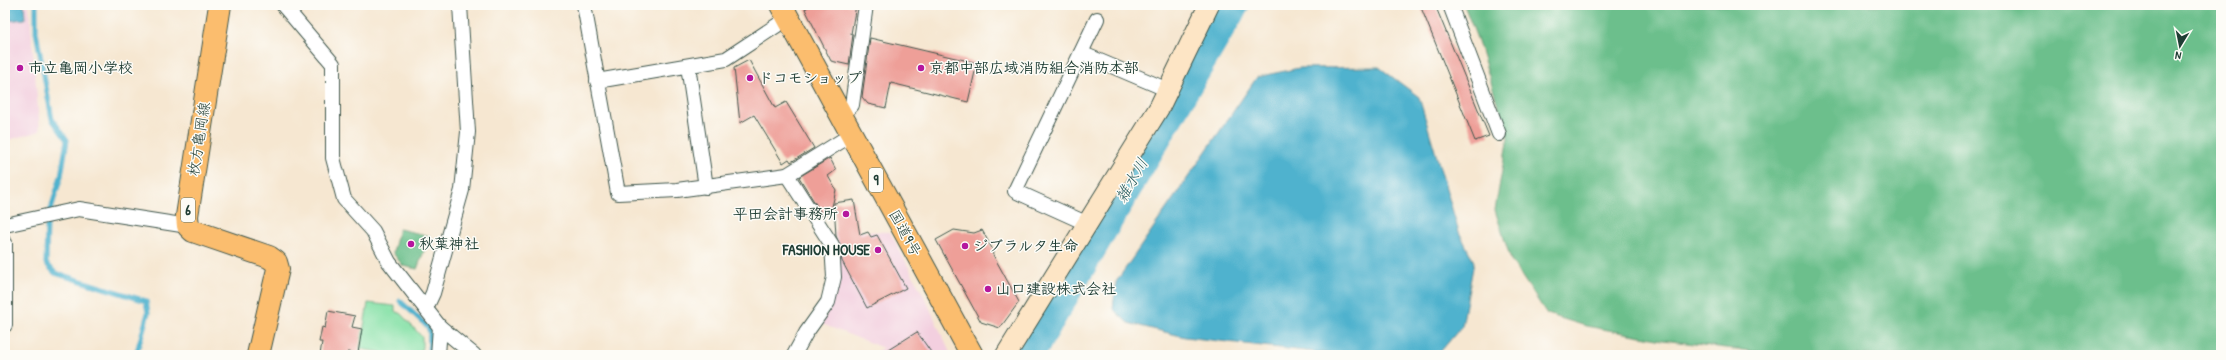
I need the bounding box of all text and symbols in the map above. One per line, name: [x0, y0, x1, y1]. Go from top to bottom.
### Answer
north arrow: [2160, 26, 2200, 66]
text: N: [2174, 48, 2182, 63]
place label: 市立亀岡小学校: [28, 57, 133, 78]
place label: 京都中部広域消防組合消防本部: [929, 57, 1139, 78]
marker: 市立亀岡小学校: [15, 63, 25, 73]
marker: 京都中部広域消防組合消防本部: [916, 63, 926, 73]
place label: ドコモショップ: [758, 67, 862, 88]
marker: ドコモショップ: [745, 73, 755, 83]
street label: 枚方亀岡線: [182, 100, 215, 178]
water label: 雑水川: [1109, 154, 1153, 206]
road number: 9: [869, 168, 883, 192]
road number: 6: [181, 198, 195, 222]
place label: 平田会計事務所: [733, 203, 838, 224]
street label: 国道9号: [884, 206, 927, 260]
marker: 平田会計事務所: [841, 209, 851, 219]
place label: 秋葉神社: [419, 233, 479, 254]
place label: ジブラルタ生命: [973, 235, 1078, 256]
marker: 秋葉神社: [406, 239, 416, 249]
place label: FASHION HOUSE: [782, 239, 870, 260]
marker: ジブラルタ生命: [960, 241, 970, 251]
marker: FASHION HOUSE: [873, 245, 883, 255]
place label: 山口建設株式会社: [996, 278, 1116, 299]
marker: 山口建設株式会社: [983, 284, 993, 294]

